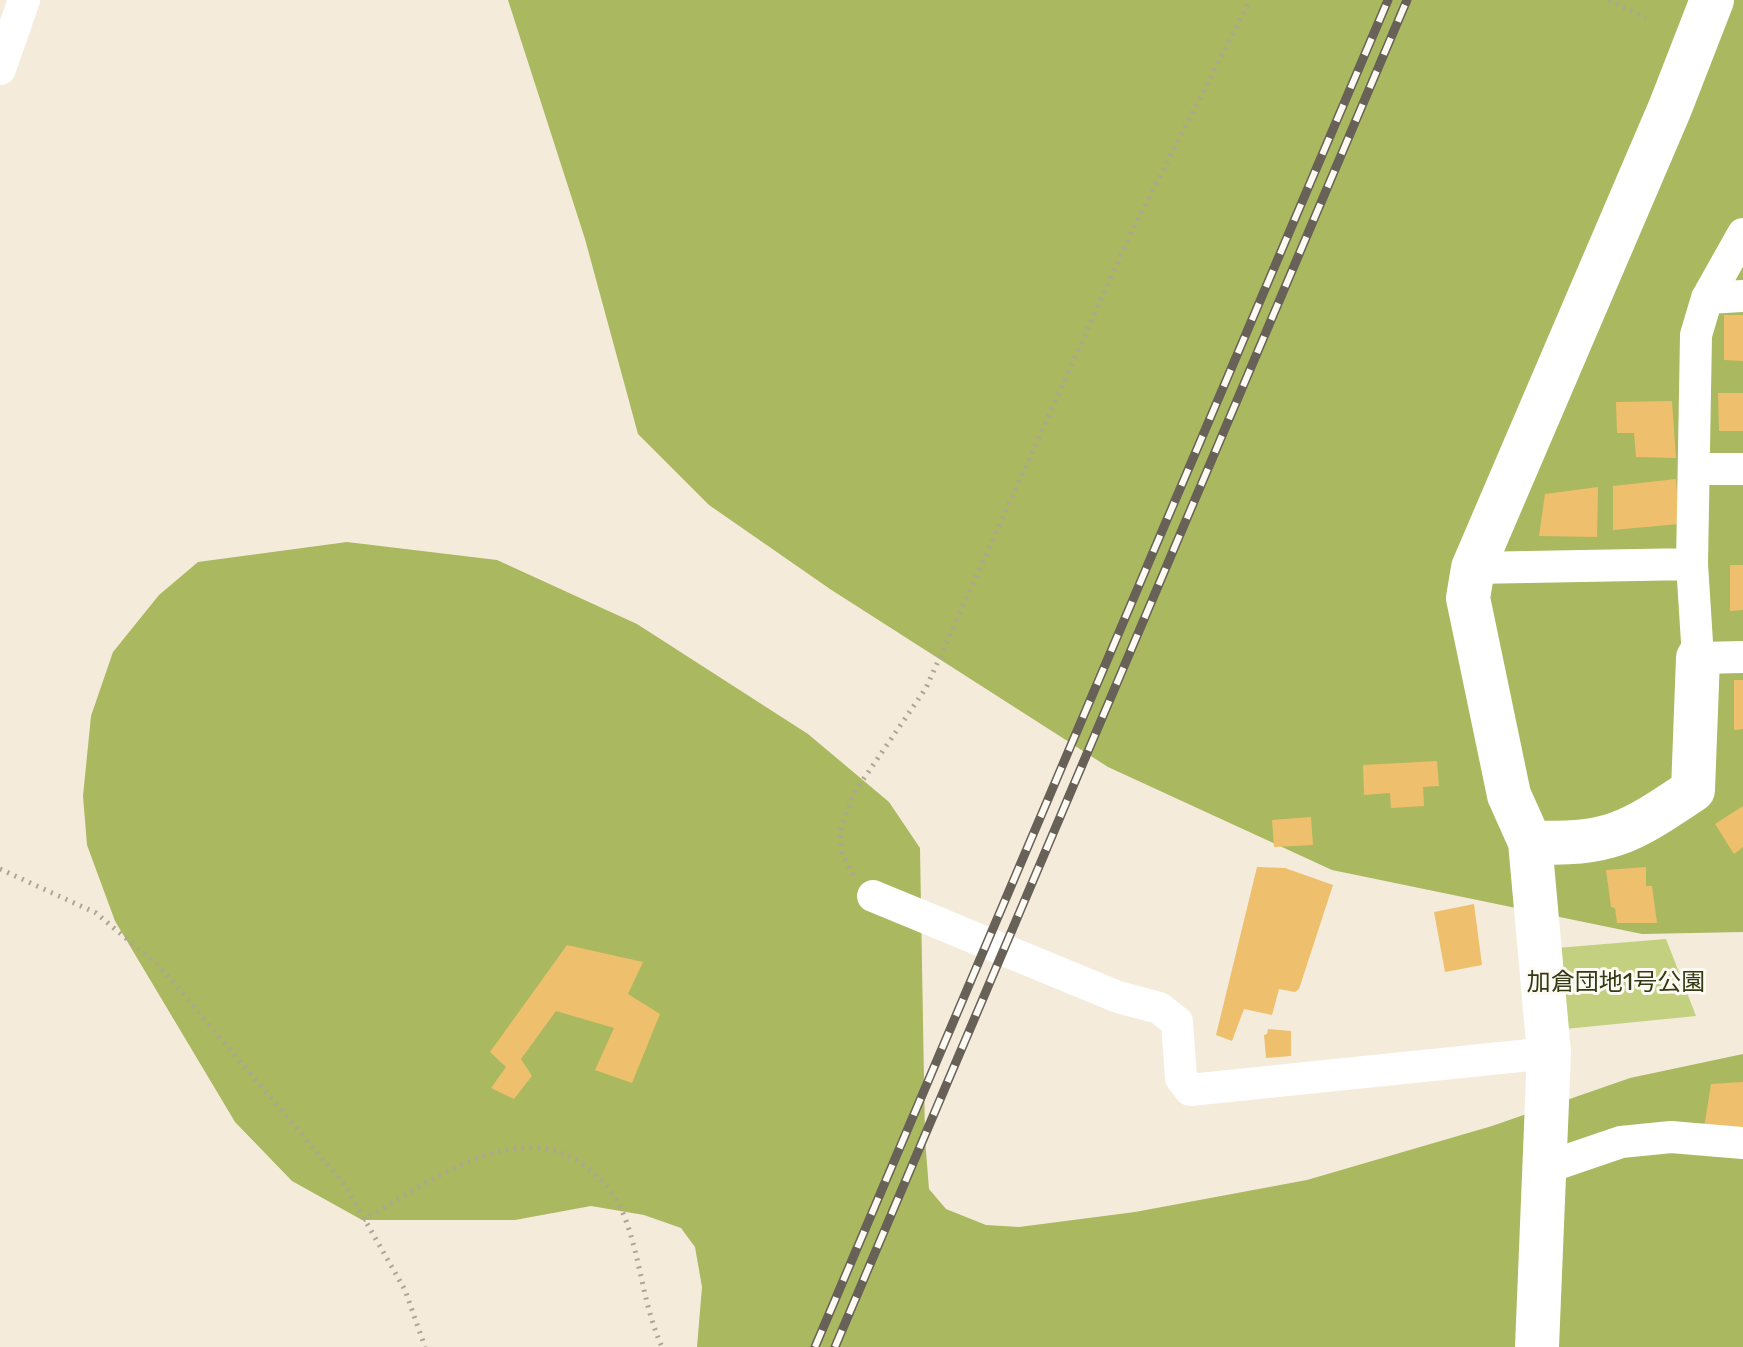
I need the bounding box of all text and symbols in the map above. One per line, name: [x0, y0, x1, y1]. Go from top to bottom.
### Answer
park label: 加倉団地1号公園: [1527, 969, 1705, 997]

